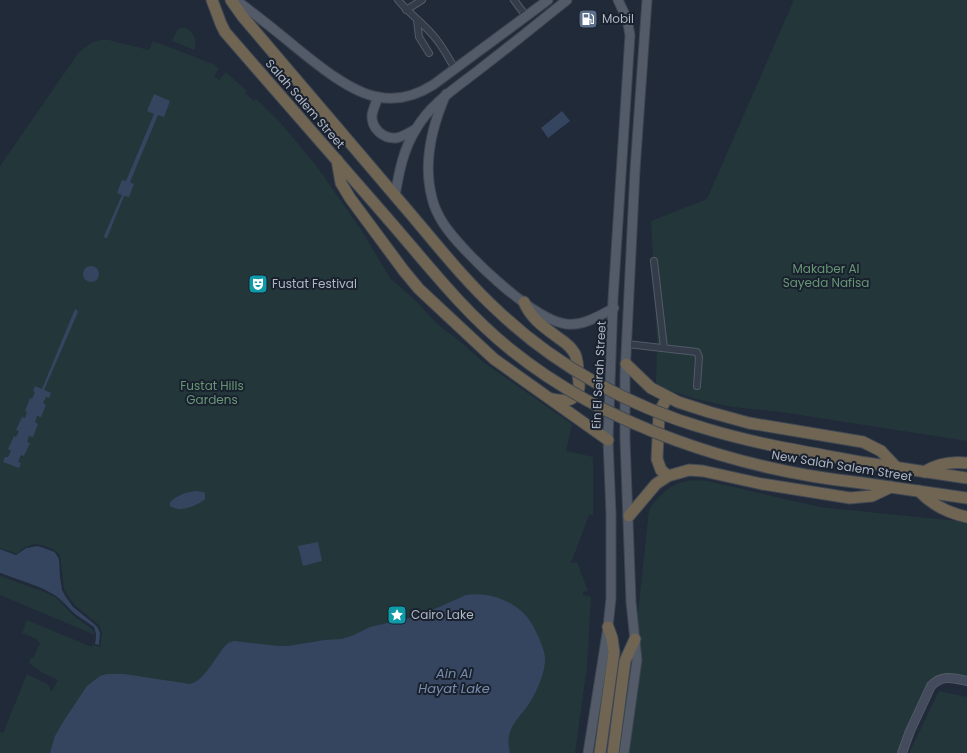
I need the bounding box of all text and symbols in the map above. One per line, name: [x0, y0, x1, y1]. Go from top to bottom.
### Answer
fuel station icon: Mobil: [577, 8, 599, 30]
place label: Mobil: [602, 10, 634, 27]
street label: Salah Salem Street: [262, 55, 349, 152]
park label: Makaber Al Sayeda Nafisa: [783, 260, 869, 291]
theatre icon: Fustat Festival: [247, 273, 269, 295]
place label: Fustat Festival: [272, 275, 357, 292]
street label: Ein El Seirah Street: [587, 320, 610, 430]
park label: Fustat Hills Gardens: [180, 377, 244, 408]
street label: New Salah Salem Street: [770, 446, 914, 485]
place icon: Cairo Lake: [386, 604, 408, 626]
place label: Cairo Lake: [411, 606, 474, 623]
water label: Ain Al Hayat Lake: [418, 664, 490, 698]

